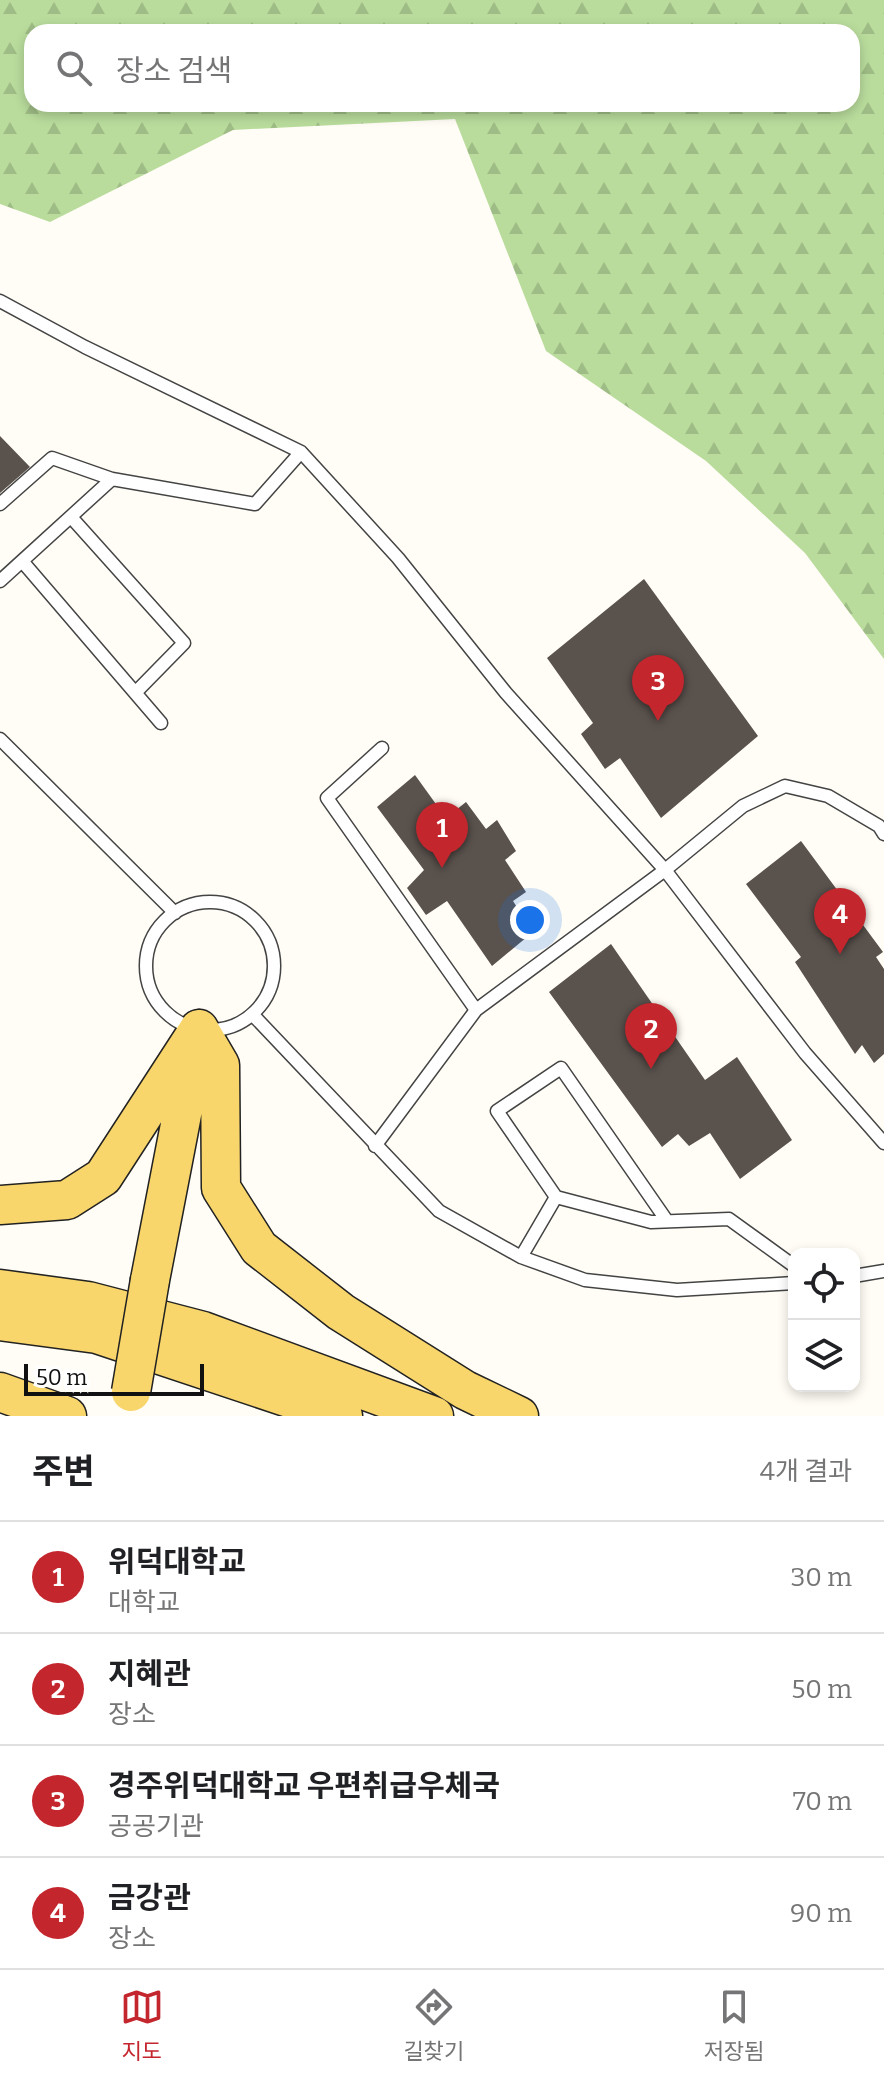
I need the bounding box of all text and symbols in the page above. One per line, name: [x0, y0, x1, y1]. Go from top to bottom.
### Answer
search box: [24, 24, 860, 112]
icon: search: [52, 46, 96, 90]
text: 장소 검색: [116, 53, 232, 89]
pin: 3: [632, 655, 684, 721]
pin: 1: [416, 802, 468, 868]
pin: 4: [814, 888, 866, 954]
your location: [510, 900, 550, 940]
pin: 2: [625, 1003, 677, 1069]
map controls: [788, 1248, 860, 1392]
button: locate: [788, 1248, 860, 1320]
button: layers: [788, 1320, 860, 1392]
scale bar: [24, 1360, 204, 1396]
text: 50 m: [36, 1364, 87, 1391]
text: 주변: [32, 1451, 95, 1492]
text: 4개 결과: [760, 1456, 852, 1487]
text: 위덕대학교: [108, 1544, 246, 1580]
text: 1: [52, 1562, 64, 1593]
text: 30 m: [791, 1562, 852, 1593]
text: 대학교: [108, 1587, 180, 1618]
text: 지혜관: [108, 1656, 191, 1692]
text: 2: [51, 1674, 65, 1705]
text: 50 m: [791, 1674, 852, 1705]
text: 장소: [108, 1699, 156, 1730]
text: 경주위덕대학교 우편취급우체국: [108, 1768, 500, 1804]
text: 3: [51, 1786, 65, 1817]
text: 70 m: [793, 1786, 852, 1817]
text: 공공기관: [108, 1811, 204, 1842]
text: 금강관: [108, 1880, 191, 1916]
text: 4: [50, 1898, 66, 1929]
text: 90 m: [790, 1898, 852, 1929]
text: 장소: [108, 1923, 156, 1954]
tab: 지도: [120, 1985, 164, 2065]
tab: 길찾기: [403, 1985, 464, 2065]
tab: 저장됨: [703, 1985, 764, 2065]

